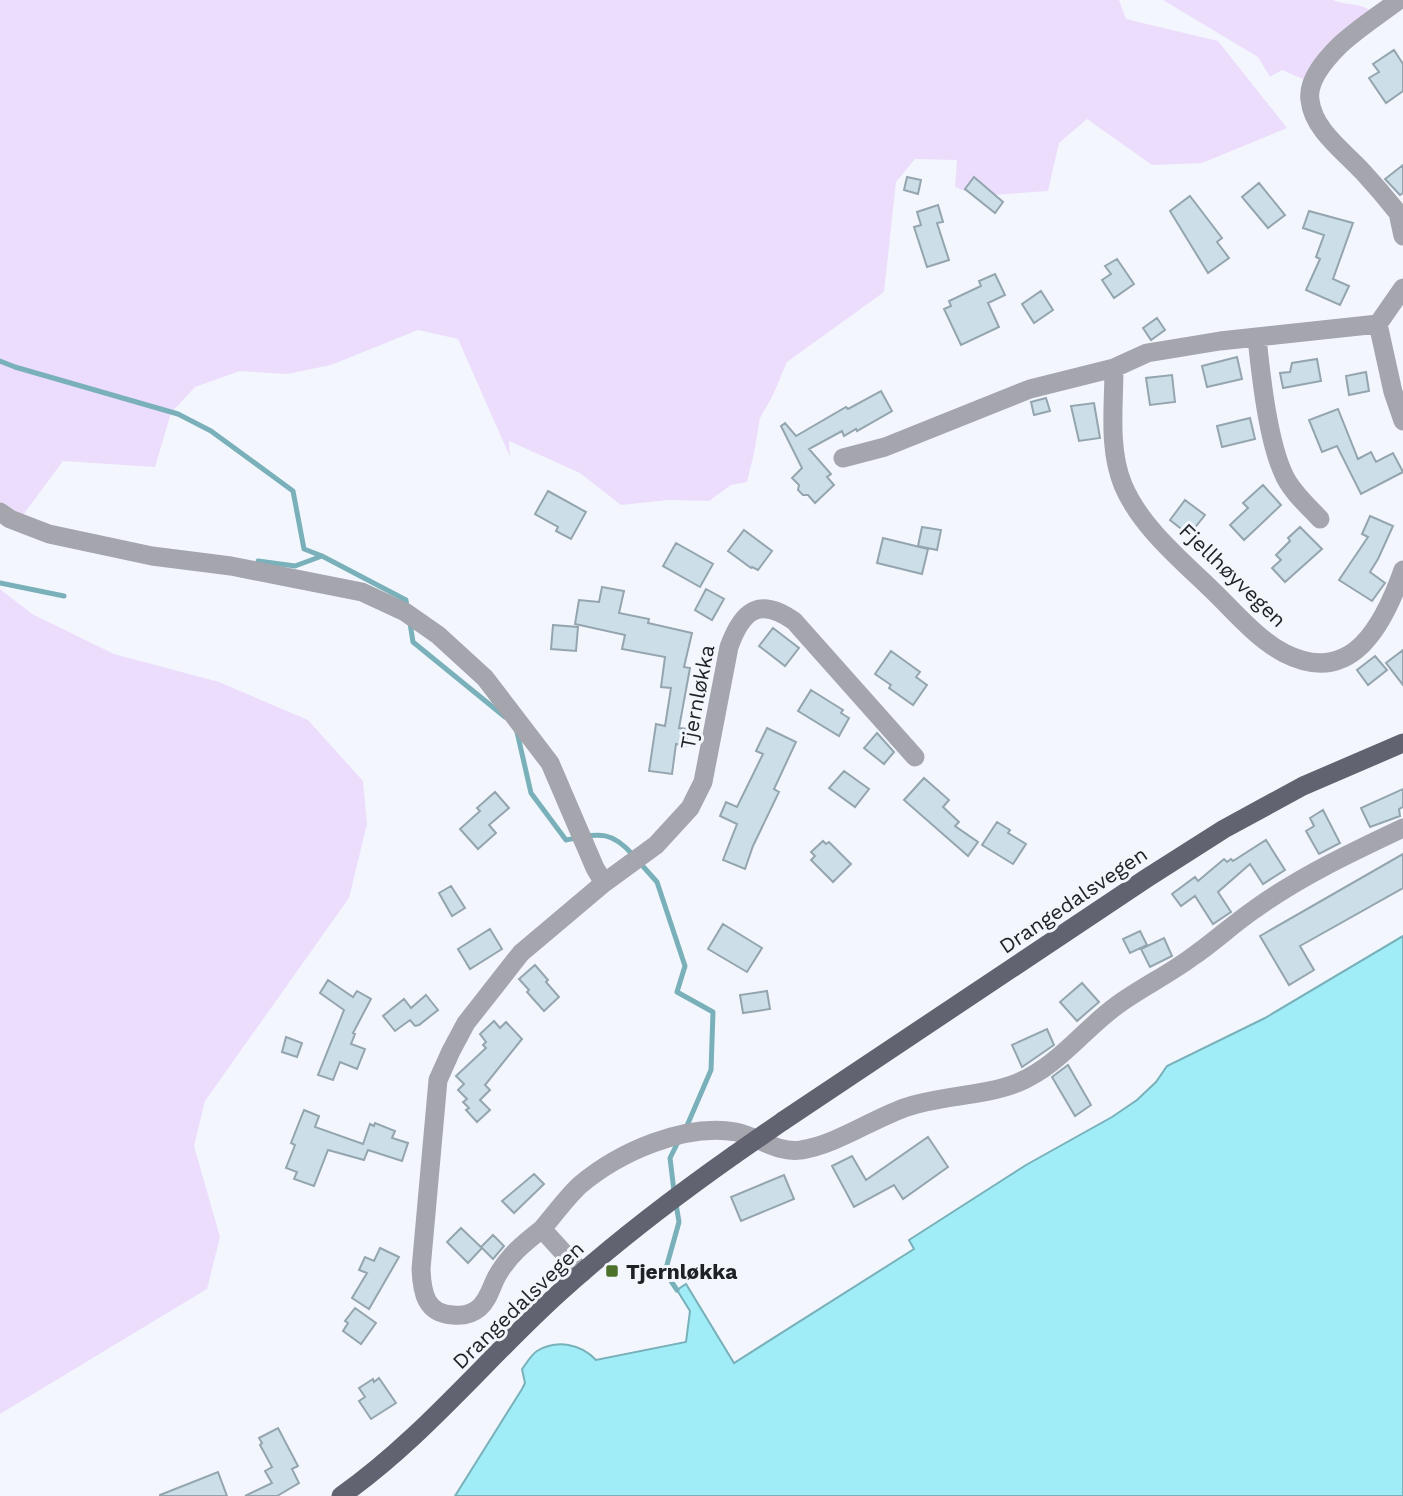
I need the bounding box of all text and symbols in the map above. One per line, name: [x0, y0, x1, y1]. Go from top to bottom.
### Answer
street label: Fjellhøyvegen: [1174, 518, 1292, 632]
street label: Tjernløkka: [675, 642, 719, 751]
street label: Drangedalsvegen: [994, 841, 1152, 959]
street label: Drangedalsvegen: [447, 1236, 589, 1374]
place label: Tjernløkka: [626, 1259, 738, 1284]
marker: Tjernløkka: [604, 1263, 620, 1279]

